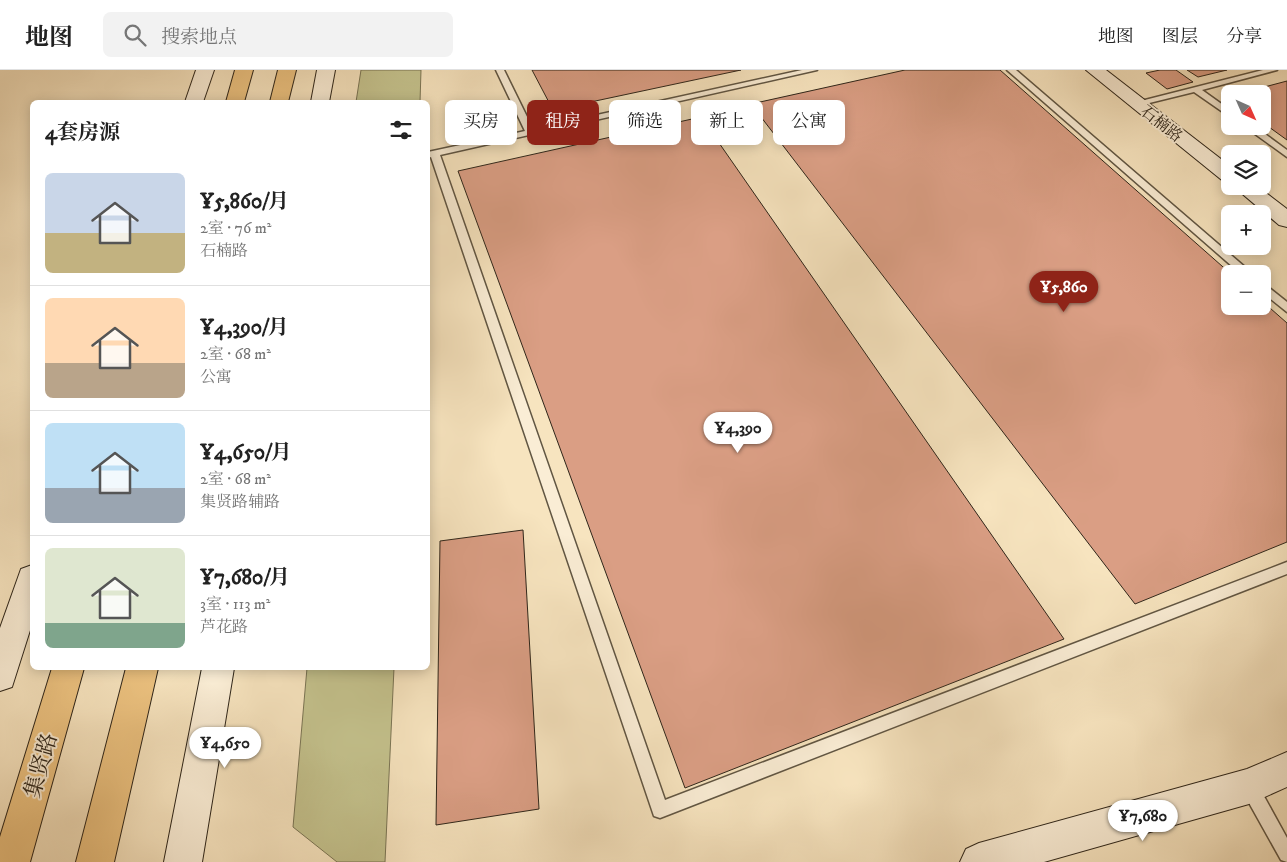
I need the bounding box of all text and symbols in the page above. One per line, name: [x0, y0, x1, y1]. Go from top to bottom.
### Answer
search box: [103, 12, 453, 57]
icon: search: [121, 21, 149, 49]
text: 地图: [25, 23, 73, 53]
text: 搜索地点: [161, 26, 237, 49]
text: 地图: [1098, 26, 1134, 48]
text: 图层: [1162, 26, 1198, 48]
text: 分享: [1226, 26, 1262, 48]
north arrow: [1221, 85, 1271, 135]
map controls: [1221, 85, 1271, 315]
chip: 买房: [445, 100, 517, 145]
chip: 租房: [527, 100, 599, 145]
chip: 筛选: [609, 100, 681, 145]
chip: 新上: [691, 100, 763, 145]
chip: 公寓: [773, 100, 845, 145]
street label: 石楠路: [1136, 101, 1186, 146]
icon: filters: [387, 116, 415, 144]
text: 4套房源: [45, 120, 120, 146]
button: layers: [1221, 145, 1271, 195]
text: ¥5,860/月: [200, 189, 289, 215]
icon: home: [85, 193, 145, 253]
button: +: [1221, 205, 1271, 255]
text: 2室 · 76 m²: [200, 218, 271, 238]
text: 石楠路: [200, 241, 248, 261]
button: −: [1221, 265, 1271, 315]
pin: ¥5,860: [1023, 270, 1105, 313]
text: ¥5,860: [1040, 277, 1088, 297]
text: ¥4,390/月: [200, 315, 289, 341]
icon: home: [85, 318, 145, 378]
text: 2室 · 68 m²: [200, 344, 271, 364]
text: 公寓: [200, 367, 232, 387]
pin: ¥4,390: [697, 412, 779, 454]
text: ¥4,390: [714, 418, 762, 438]
text: ¥4,650/月: [200, 440, 292, 466]
icon: home: [85, 443, 145, 503]
text: 2室 · 68 m²: [200, 469, 271, 489]
text: 集贤路辅路: [200, 492, 280, 512]
text: ¥7,680/月: [200, 565, 290, 591]
icon: home: [85, 568, 145, 628]
text: 3室 · 113 m²: [200, 594, 271, 614]
text: 芦花路: [200, 617, 248, 637]
pin: ¥4,650: [184, 726, 266, 769]
street label: 集贤路: [19, 730, 64, 801]
text: ¥4,650: [200, 733, 250, 753]
pin: ¥7,680: [1102, 800, 1184, 842]
text: ¥7,680: [1119, 806, 1167, 826]

